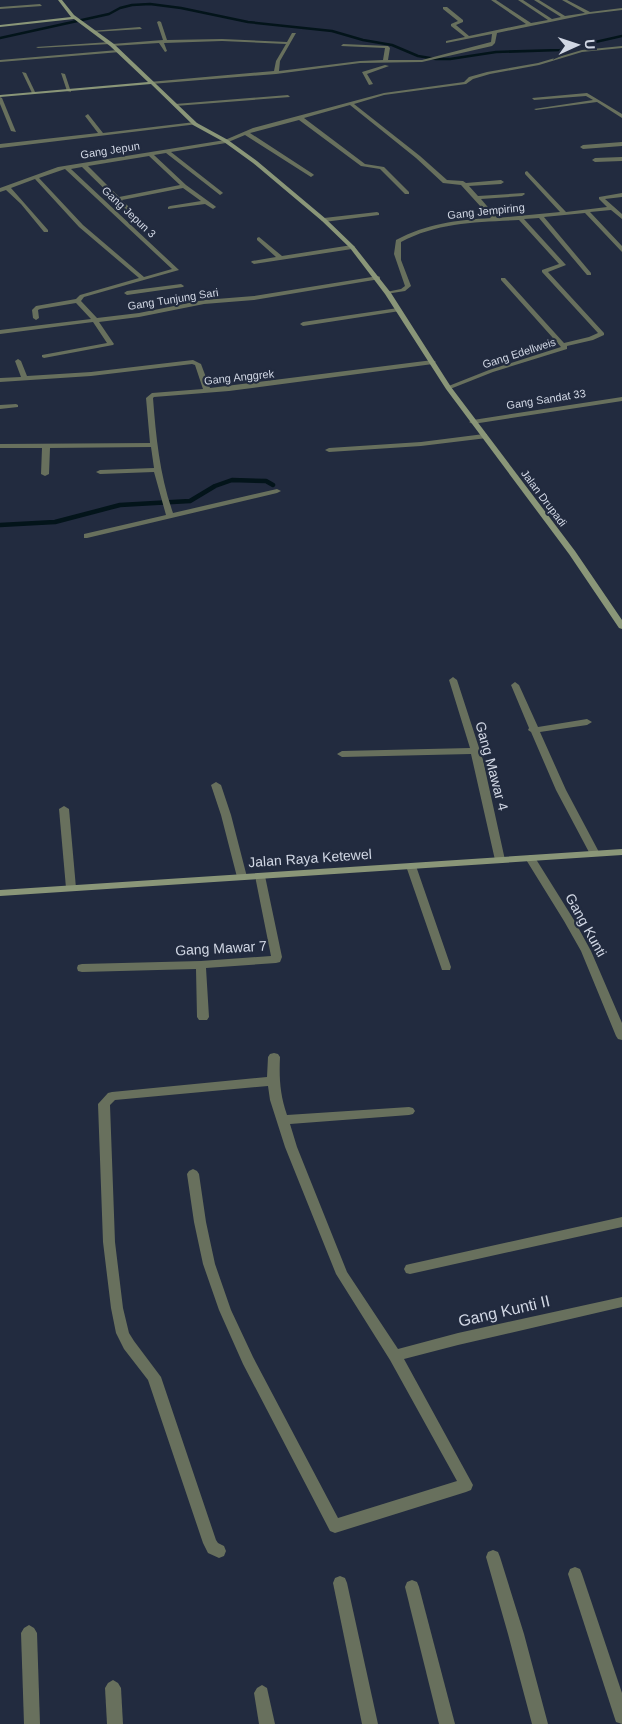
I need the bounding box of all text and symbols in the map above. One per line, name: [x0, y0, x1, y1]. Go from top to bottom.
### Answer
north arrow: [552, 20, 602, 70]
text: U: [582, 39, 598, 50]
street label: Gang Jepun: [79, 139, 141, 161]
street label: Gang Jepun 3: [100, 184, 158, 240]
street label: Gang Jempiring: [447, 201, 525, 221]
street label: Gang Tunjung Sari: [127, 286, 219, 312]
street label: Gang Edellweis: [481, 335, 558, 371]
street label: Gang Anggrek: [203, 367, 275, 387]
street label: Gang Sandat 33: [505, 387, 587, 411]
street label: Jalan Drupadi: [519, 467, 569, 529]
street label: Gang Mawar 4: [472, 720, 512, 813]
street label: Jalan Raya Ketewel: [248, 846, 372, 870]
street label: Gang Kunti: [562, 890, 610, 960]
street label: Gang Mawar 7: [175, 938, 267, 958]
street label: Gang Kunti II: [457, 1292, 551, 1330]

